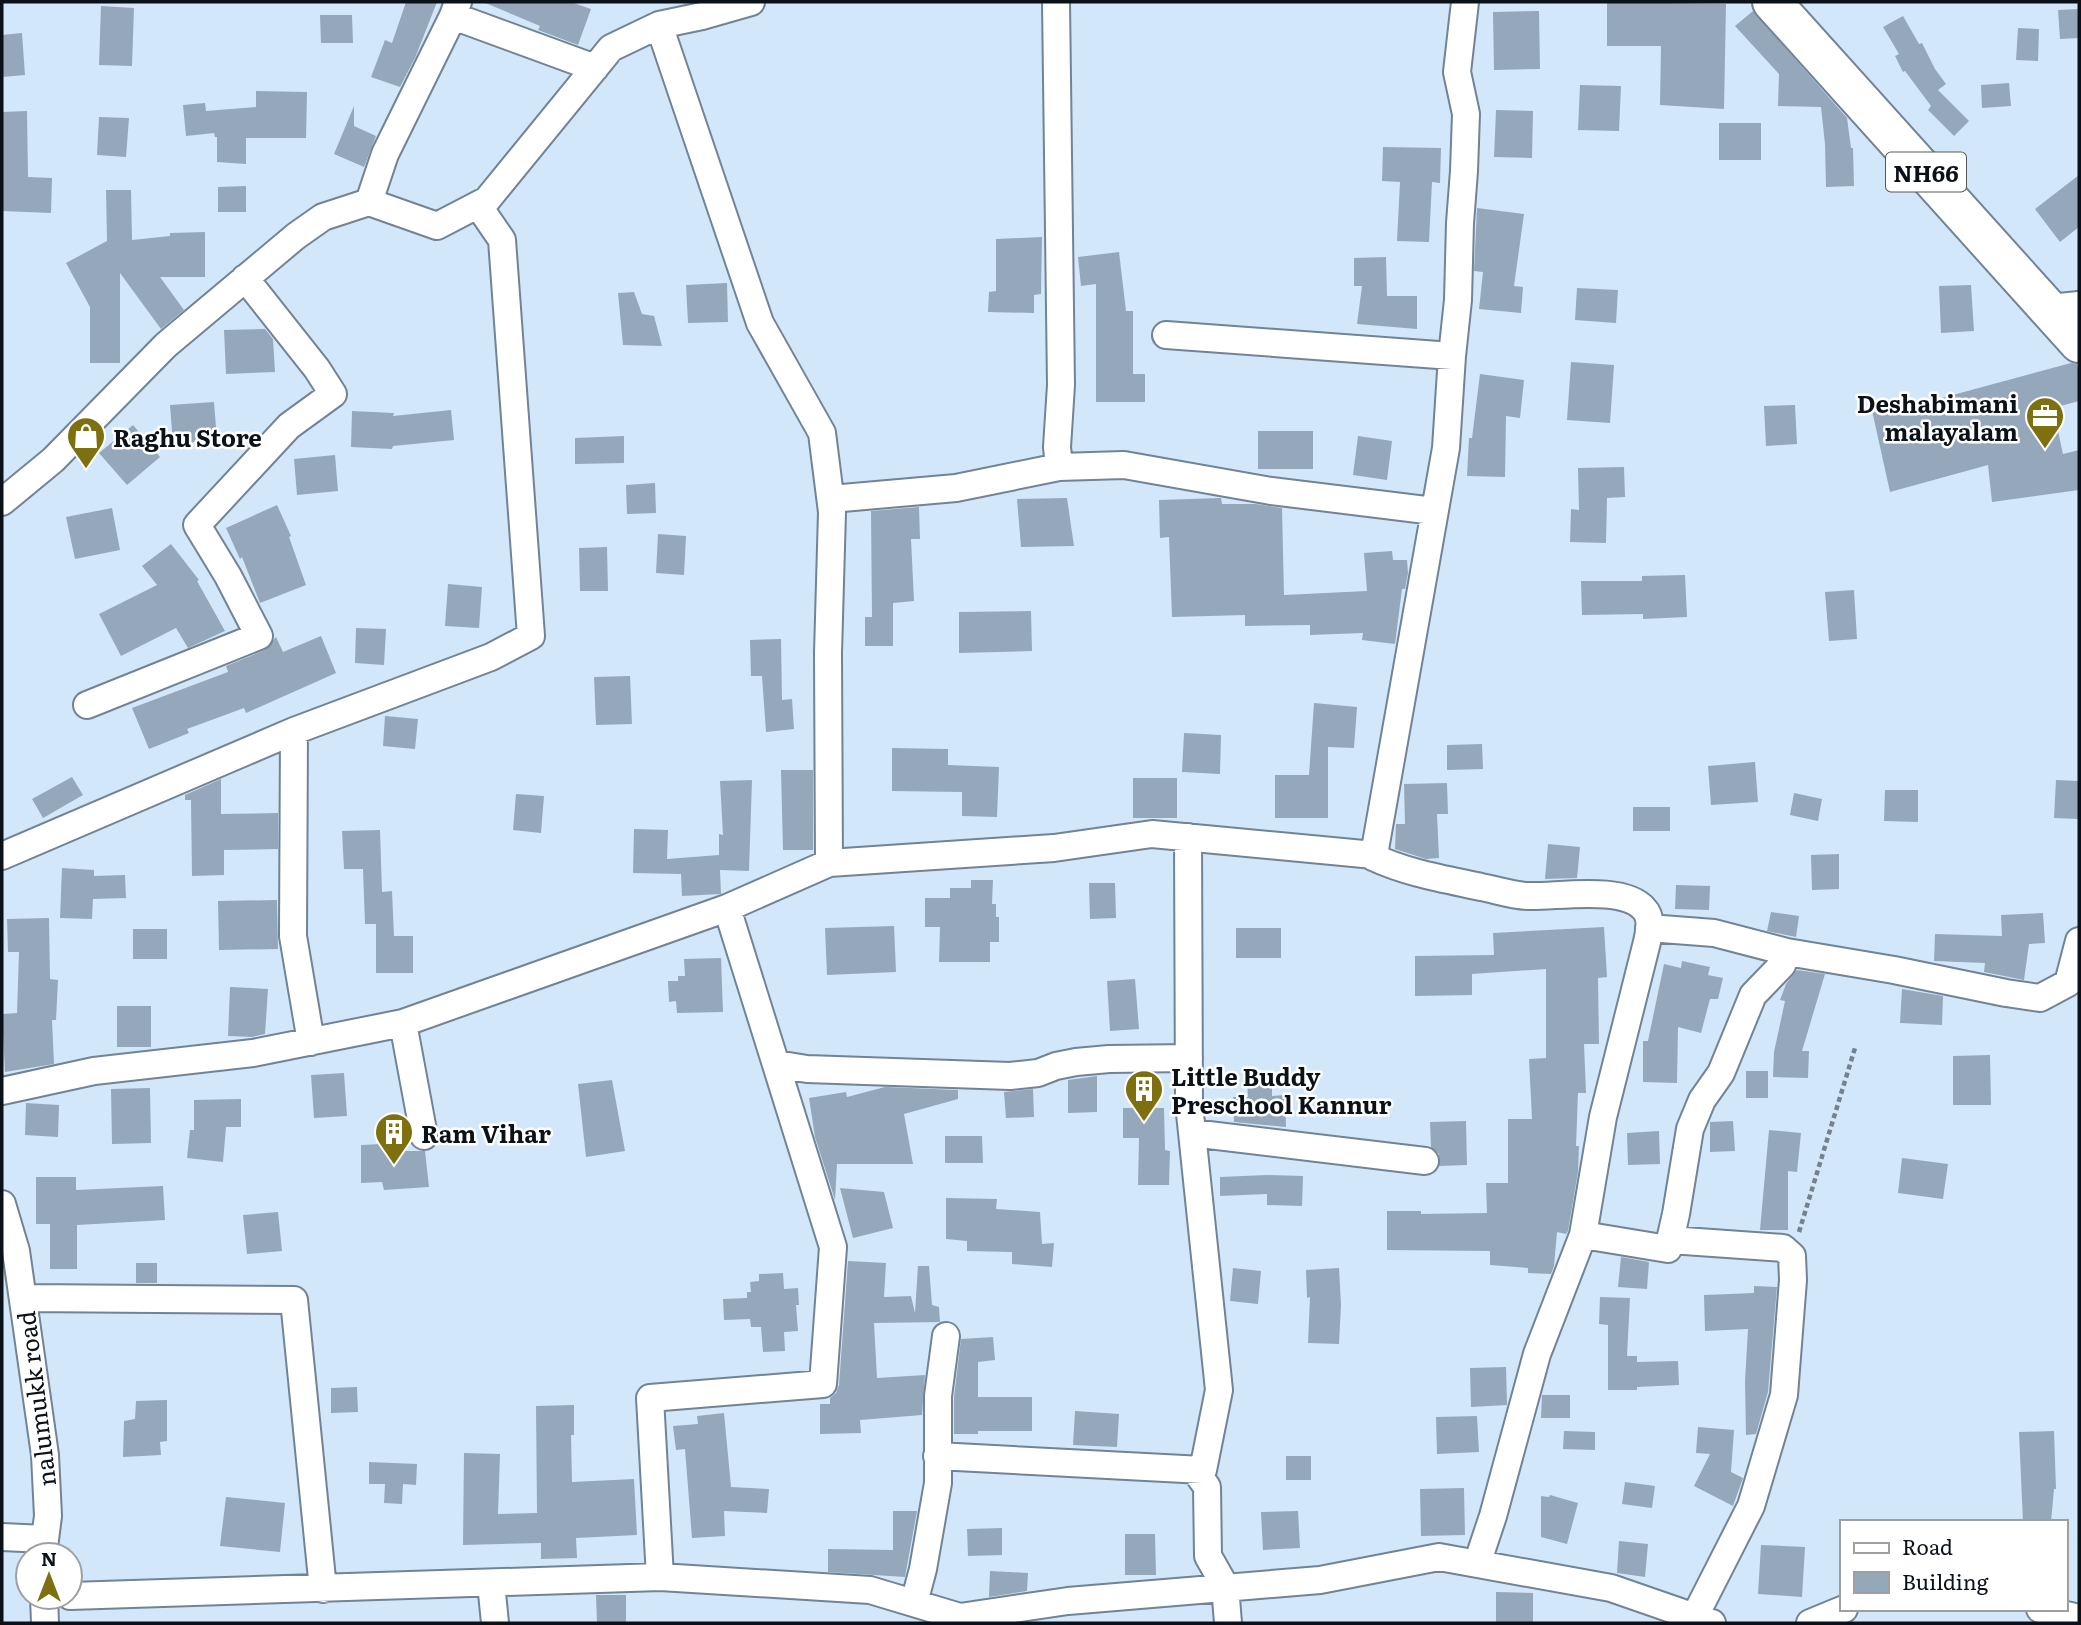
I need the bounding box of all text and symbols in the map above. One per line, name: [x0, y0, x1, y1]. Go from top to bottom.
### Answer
road number: NH66: [1886, 153, 1966, 192]
place label: Deshabimani malayalam: [1857, 385, 2018, 448]
office icon: Deshabimani malayalam: [2024, 395, 2066, 450]
shop icon: Raghu Store: [65, 415, 107, 470]
place label: Raghu Store: [113, 419, 262, 454]
place label: Little Buddy Preschool Kannur: [1171, 1058, 1392, 1121]
building icon: Little Buddy Preschool Kannur: [1123, 1068, 1165, 1123]
building icon: Ram Vihar: [373, 1111, 415, 1166]
place label: Ram Vihar: [421, 1115, 551, 1150]
street label: nalumukk road: [7, 1309, 63, 1489]
legend: [1840, 1520, 2067, 1611]
text: Road: [1902, 1530, 1953, 1561]
north arrow: [14, 1541, 84, 1611]
text: N: [41, 1544, 57, 1572]
text: Building: [1902, 1565, 1989, 1596]

